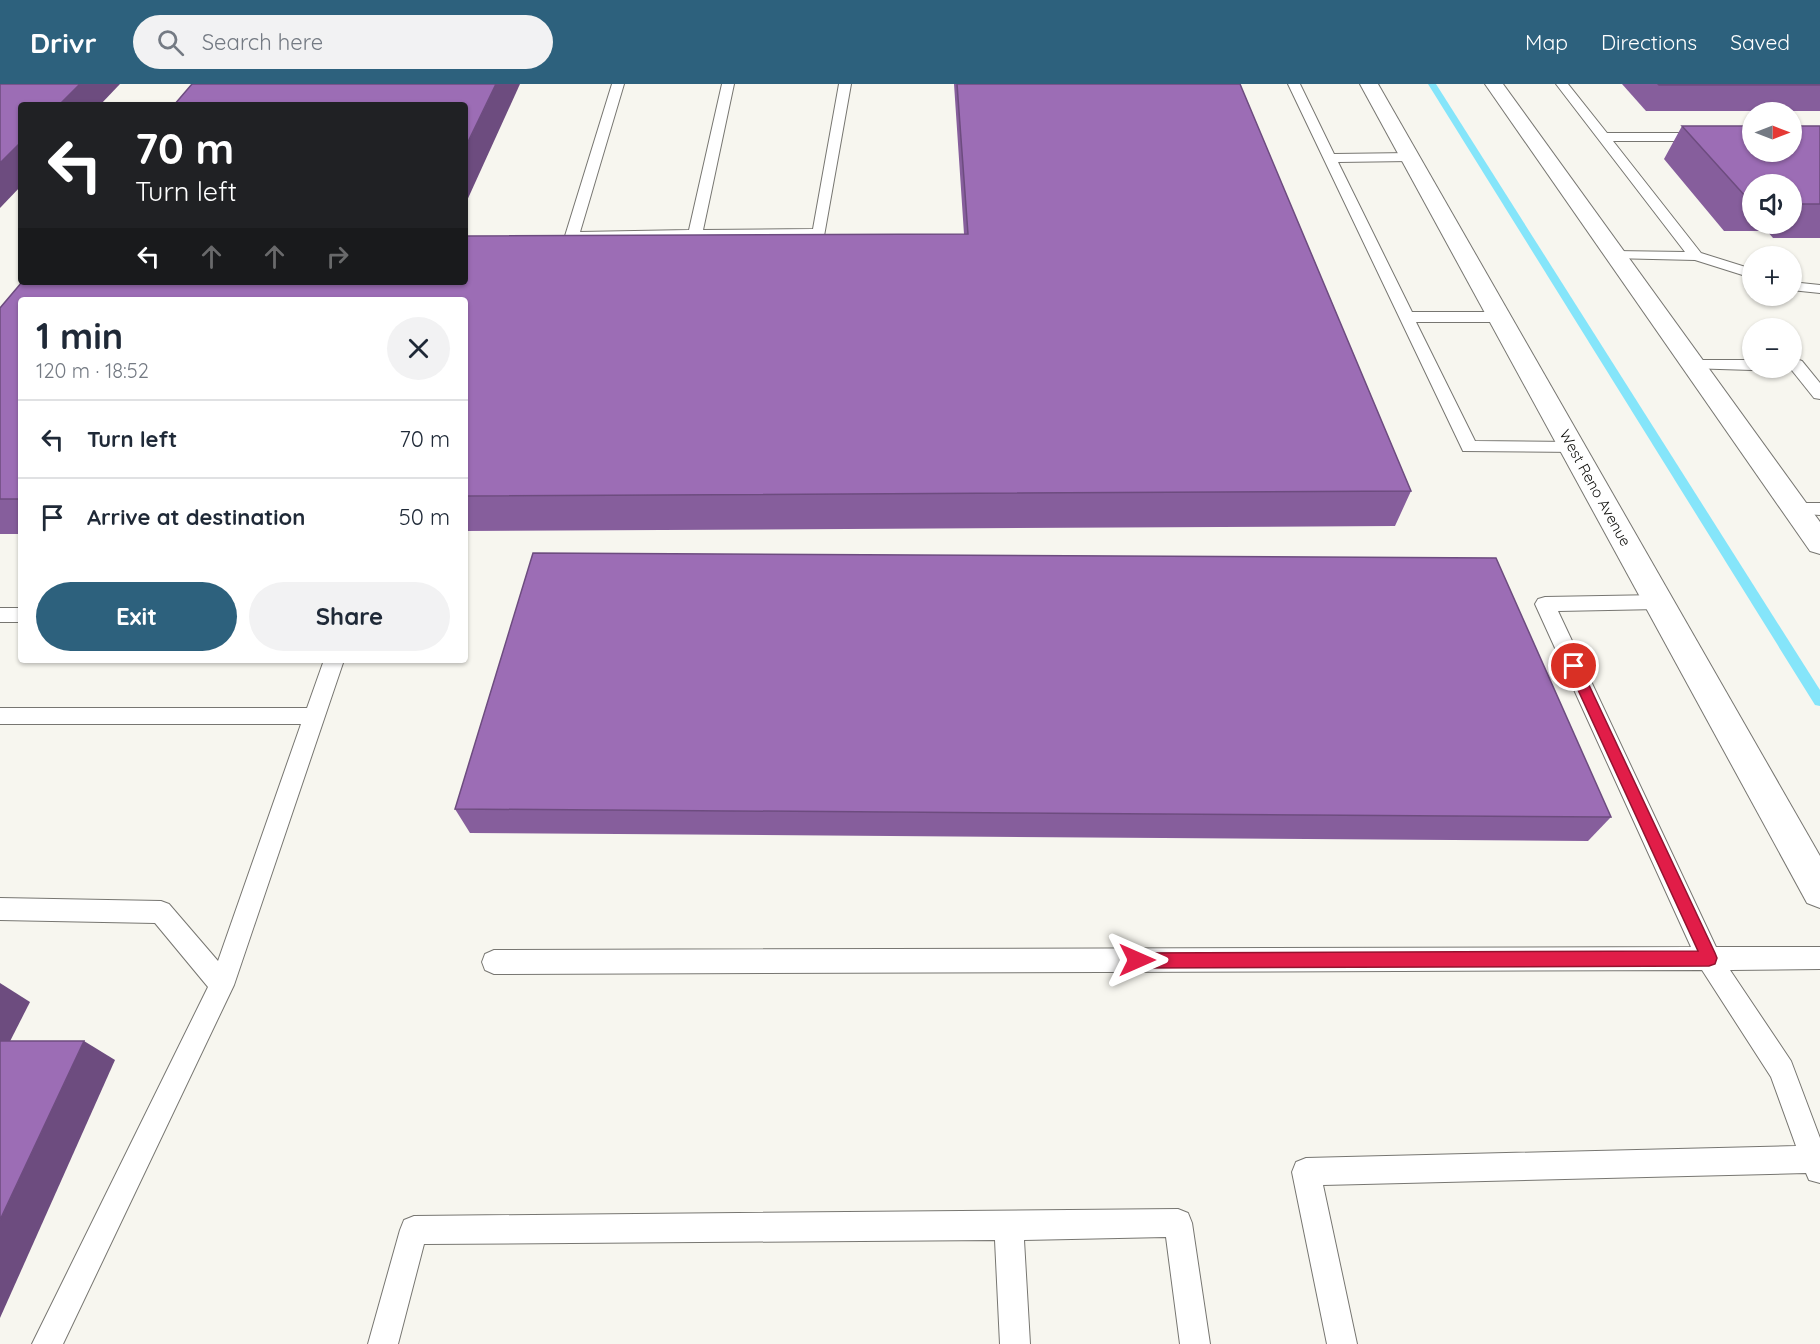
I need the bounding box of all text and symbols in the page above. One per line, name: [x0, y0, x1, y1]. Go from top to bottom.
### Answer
search box: [133, 15, 553, 69]
text: Drivr: [30, 25, 97, 60]
icon: search: [154, 26, 187, 59]
text: Search here: [202, 28, 323, 56]
text: Map: [1525, 29, 1568, 55]
text: Directions: [1601, 29, 1697, 55]
text: Saved: [1730, 29, 1790, 55]
north arrow: [1742, 102, 1802, 162]
map controls: [1742, 102, 1802, 378]
text: 70 m: [135, 122, 234, 175]
icon: left: [36, 126, 114, 204]
text: Turn left: [135, 174, 237, 208]
button: sound: [1742, 174, 1802, 234]
icon: left: [132, 240, 165, 273]
icon: ahead: [195, 240, 228, 273]
icon: ahead: [258, 240, 291, 273]
icon: right: [321, 240, 354, 273]
button: +: [1742, 246, 1802, 306]
text: 1 min: [36, 313, 123, 358]
button: close: [387, 317, 450, 380]
button: −: [1742, 318, 1802, 378]
text: 120 m · 18:52: [36, 358, 149, 383]
icon: left: [36, 423, 69, 456]
text: Turn left: [87, 425, 177, 453]
text: 70 m: [400, 425, 450, 453]
street label: West Reno Avenue: [1555, 426, 1635, 549]
icon: arrive: [36, 501, 69, 534]
text: Arrive at destination: [87, 503, 305, 531]
text: 50 m: [399, 503, 450, 531]
button: Exit: [36, 582, 237, 651]
button: Share: [249, 582, 450, 651]
pin: [1548, 640, 1599, 691]
icon: arrive: [1557, 649, 1590, 682]
position arrow: [1105, 928, 1169, 992]

